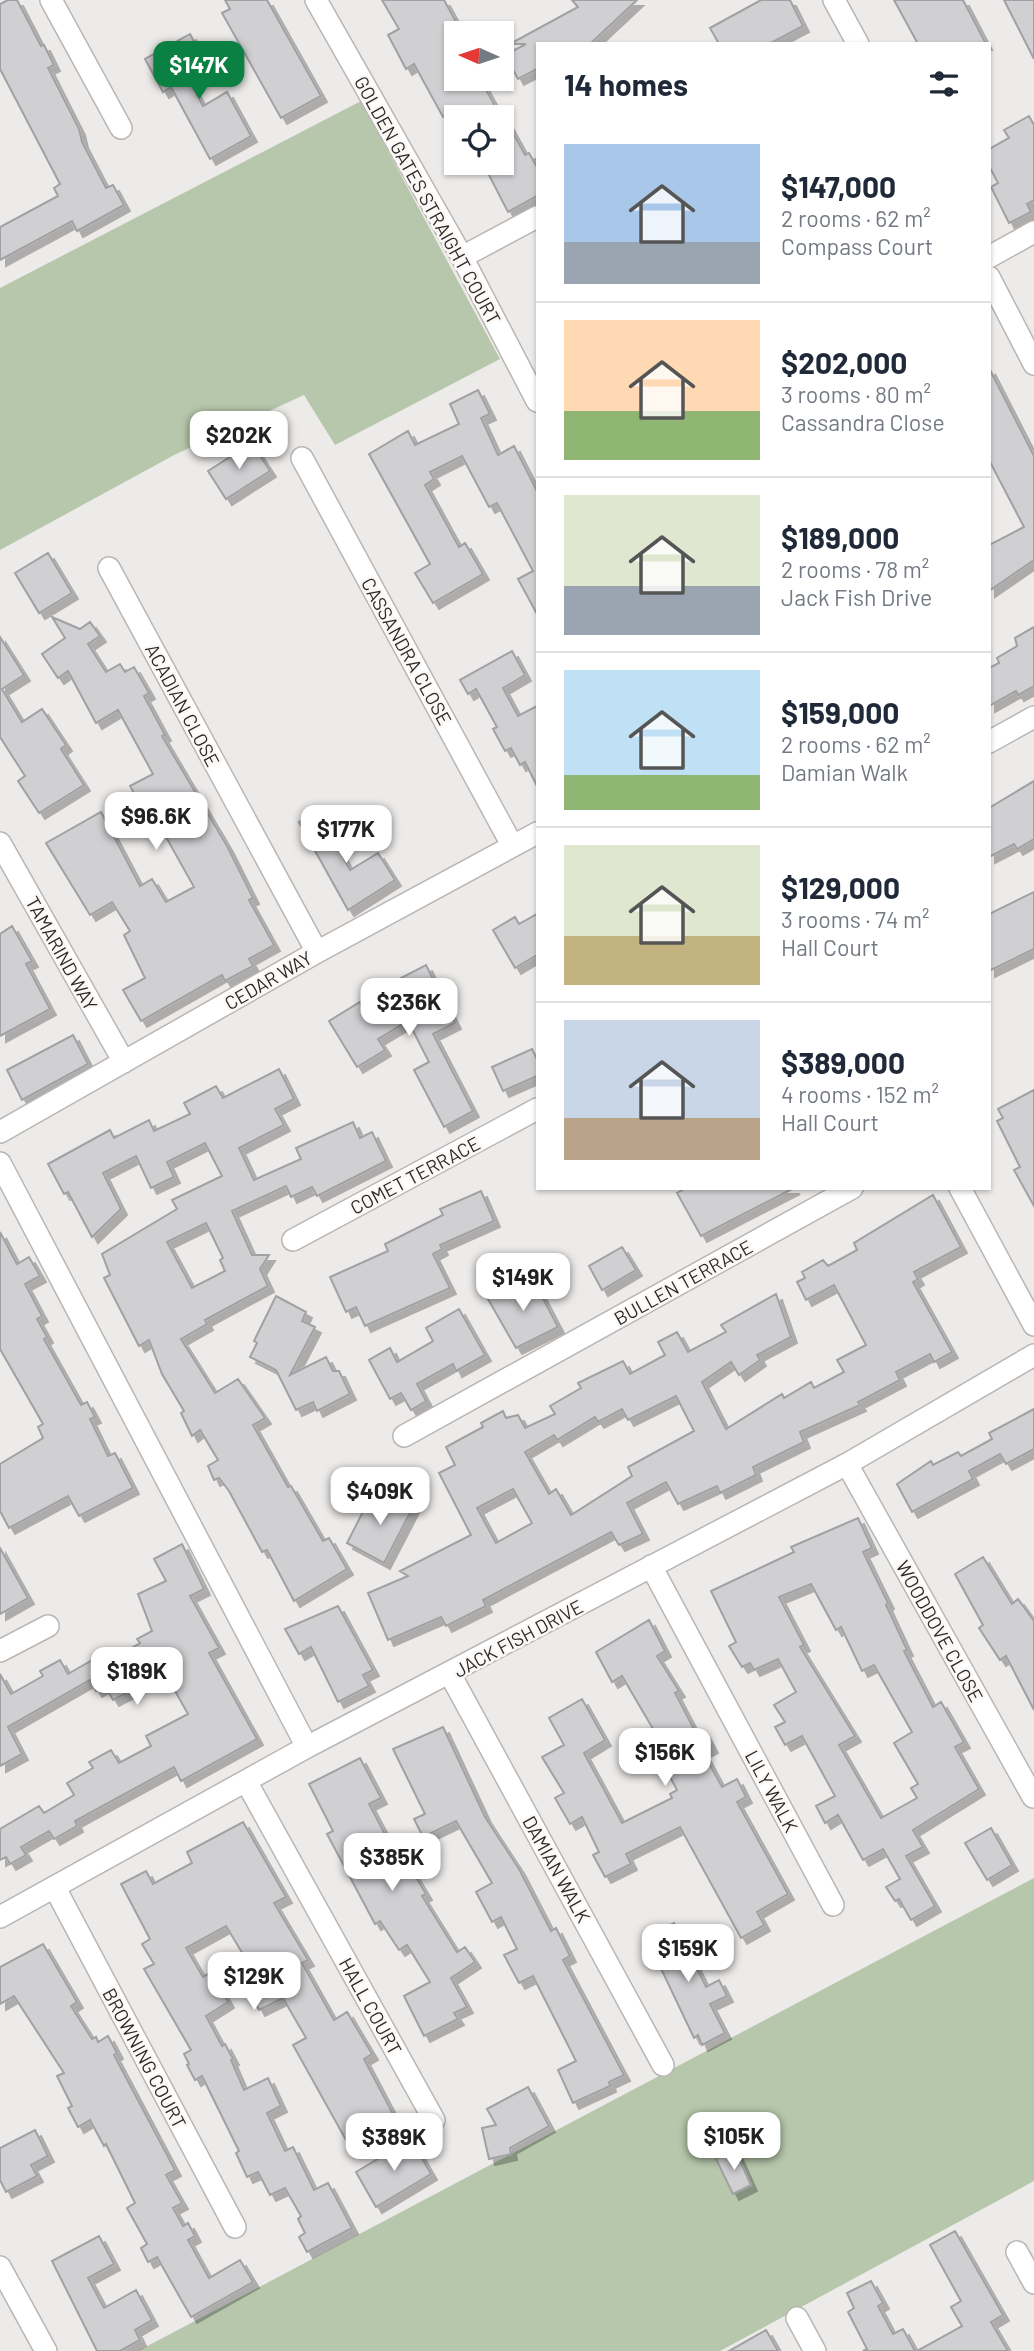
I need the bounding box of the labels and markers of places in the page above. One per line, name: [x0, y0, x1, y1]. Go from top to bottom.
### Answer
pin: $147K: [150, 42, 248, 101]
pin: $202K: [190, 412, 288, 471]
pin: $96.6K: [99, 792, 213, 852]
pin: $177K: [297, 806, 395, 865]
pin: $236K: [360, 978, 458, 1038]
pin: $149K: [474, 1254, 572, 1313]
pin: $409K: [331, 1468, 429, 1527]
pin: $189K: [88, 1648, 186, 1707]
pin: $156K: [616, 1728, 714, 1788]
pin: $385K: [343, 1834, 441, 1893]
pin: $159K: [639, 1924, 737, 1984]
pin: $129K: [205, 1952, 303, 2012]
pin: $105K: [685, 2112, 783, 2172]
pin: $389K: [345, 2114, 443, 2173]

